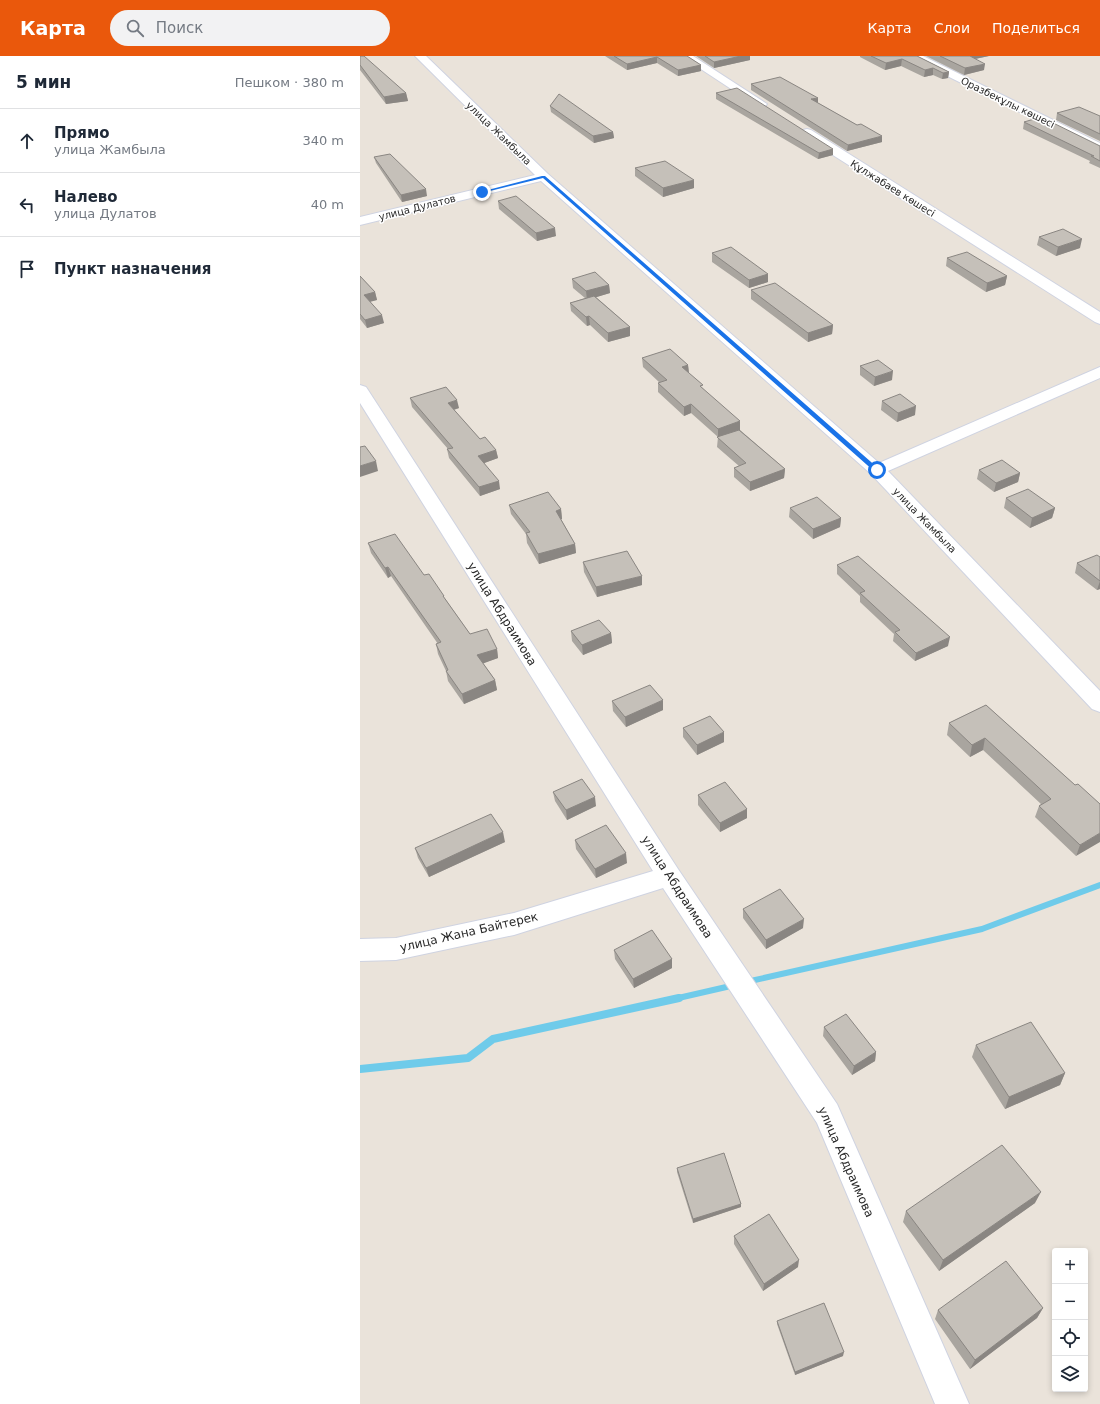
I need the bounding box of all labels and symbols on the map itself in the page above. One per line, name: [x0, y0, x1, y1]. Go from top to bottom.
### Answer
street label: Оразбекұлы көшесі: [959, 75, 1057, 130]
street label: улица Жамбыла: [464, 100, 533, 167]
street label: Құлжабаев көшесі: [848, 158, 937, 219]
route end: [473, 183, 491, 201]
street label: улица Дулатов: [377, 193, 457, 222]
route start: [868, 461, 886, 479]
street label: улица Жамбыла: [891, 486, 958, 555]
street label: улица Абдраимова: [464, 560, 540, 668]
street label: улица Абдраимова: [639, 833, 715, 941]
street label: улица Жана Байтерек: [399, 909, 539, 955]
street label: улица Абдраимова: [815, 1105, 877, 1219]

